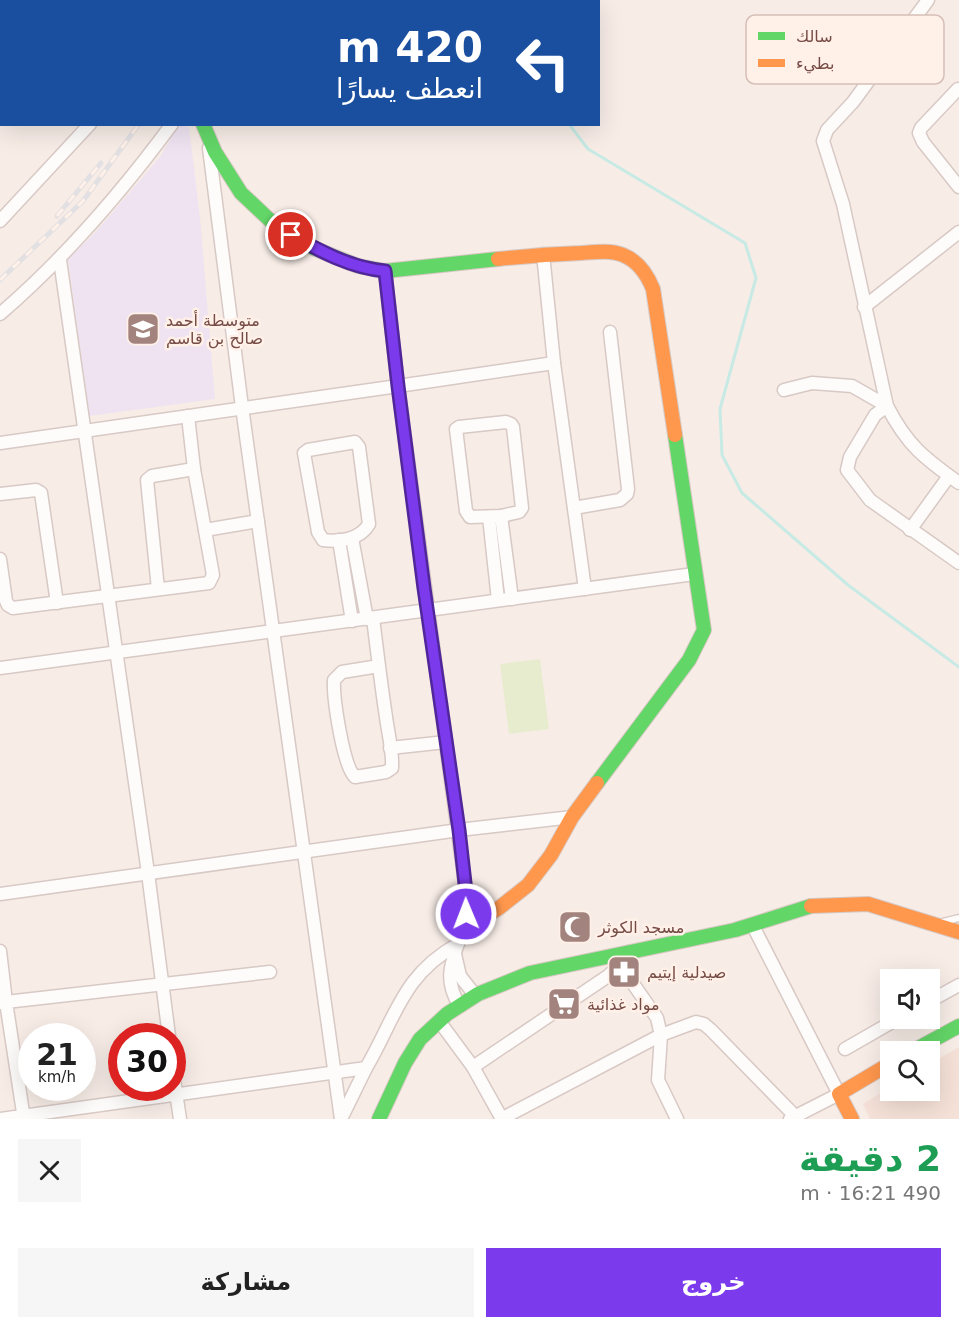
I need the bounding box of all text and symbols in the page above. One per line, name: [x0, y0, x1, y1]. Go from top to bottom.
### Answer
legend: [746, 15, 944, 84]
text: 420 m: [337, 23, 483, 72]
icon: left: [504, 24, 582, 102]
text: سالك: [796, 27, 833, 46]
text: بطيء: [796, 54, 834, 74]
text: انعطف يسارًا: [336, 73, 483, 104]
pin: [265, 209, 316, 260]
icon: arrive: [274, 218, 307, 251]
place label: متوسطة أحمد صالح بن قاسم: [166, 310, 263, 349]
school or university icon: متوسطة أحمد صالح بن قاسم: [125, 311, 161, 347]
position arrow: [434, 882, 498, 946]
mosque icon: مسجد الكوثر: [557, 909, 593, 945]
place label: مسجد الكوثر: [597, 918, 684, 938]
pharmacy icon: صيدلية إيتيم: [606, 954, 642, 990]
place label: صيدلية إيتيم: [647, 963, 726, 982]
map controls: [880, 969, 940, 1101]
button: sound: [880, 969, 940, 1029]
supermarket icon: مواد غذائية: [546, 986, 582, 1022]
place label: مواد غذائية: [587, 995, 660, 1015]
speed limit sign: 30: [108, 1023, 186, 1101]
text: 21: [36, 1037, 78, 1072]
button: search: [880, 1041, 940, 1101]
text: km/h: [38, 1068, 76, 1086]
text: 2 دقيقة: [799, 1138, 941, 1179]
button: close: [18, 1139, 81, 1202]
text: 490 m · 16:21: [800, 1181, 941, 1205]
button: مشاركة: [18, 1248, 474, 1317]
button: خروج: [486, 1248, 941, 1317]

